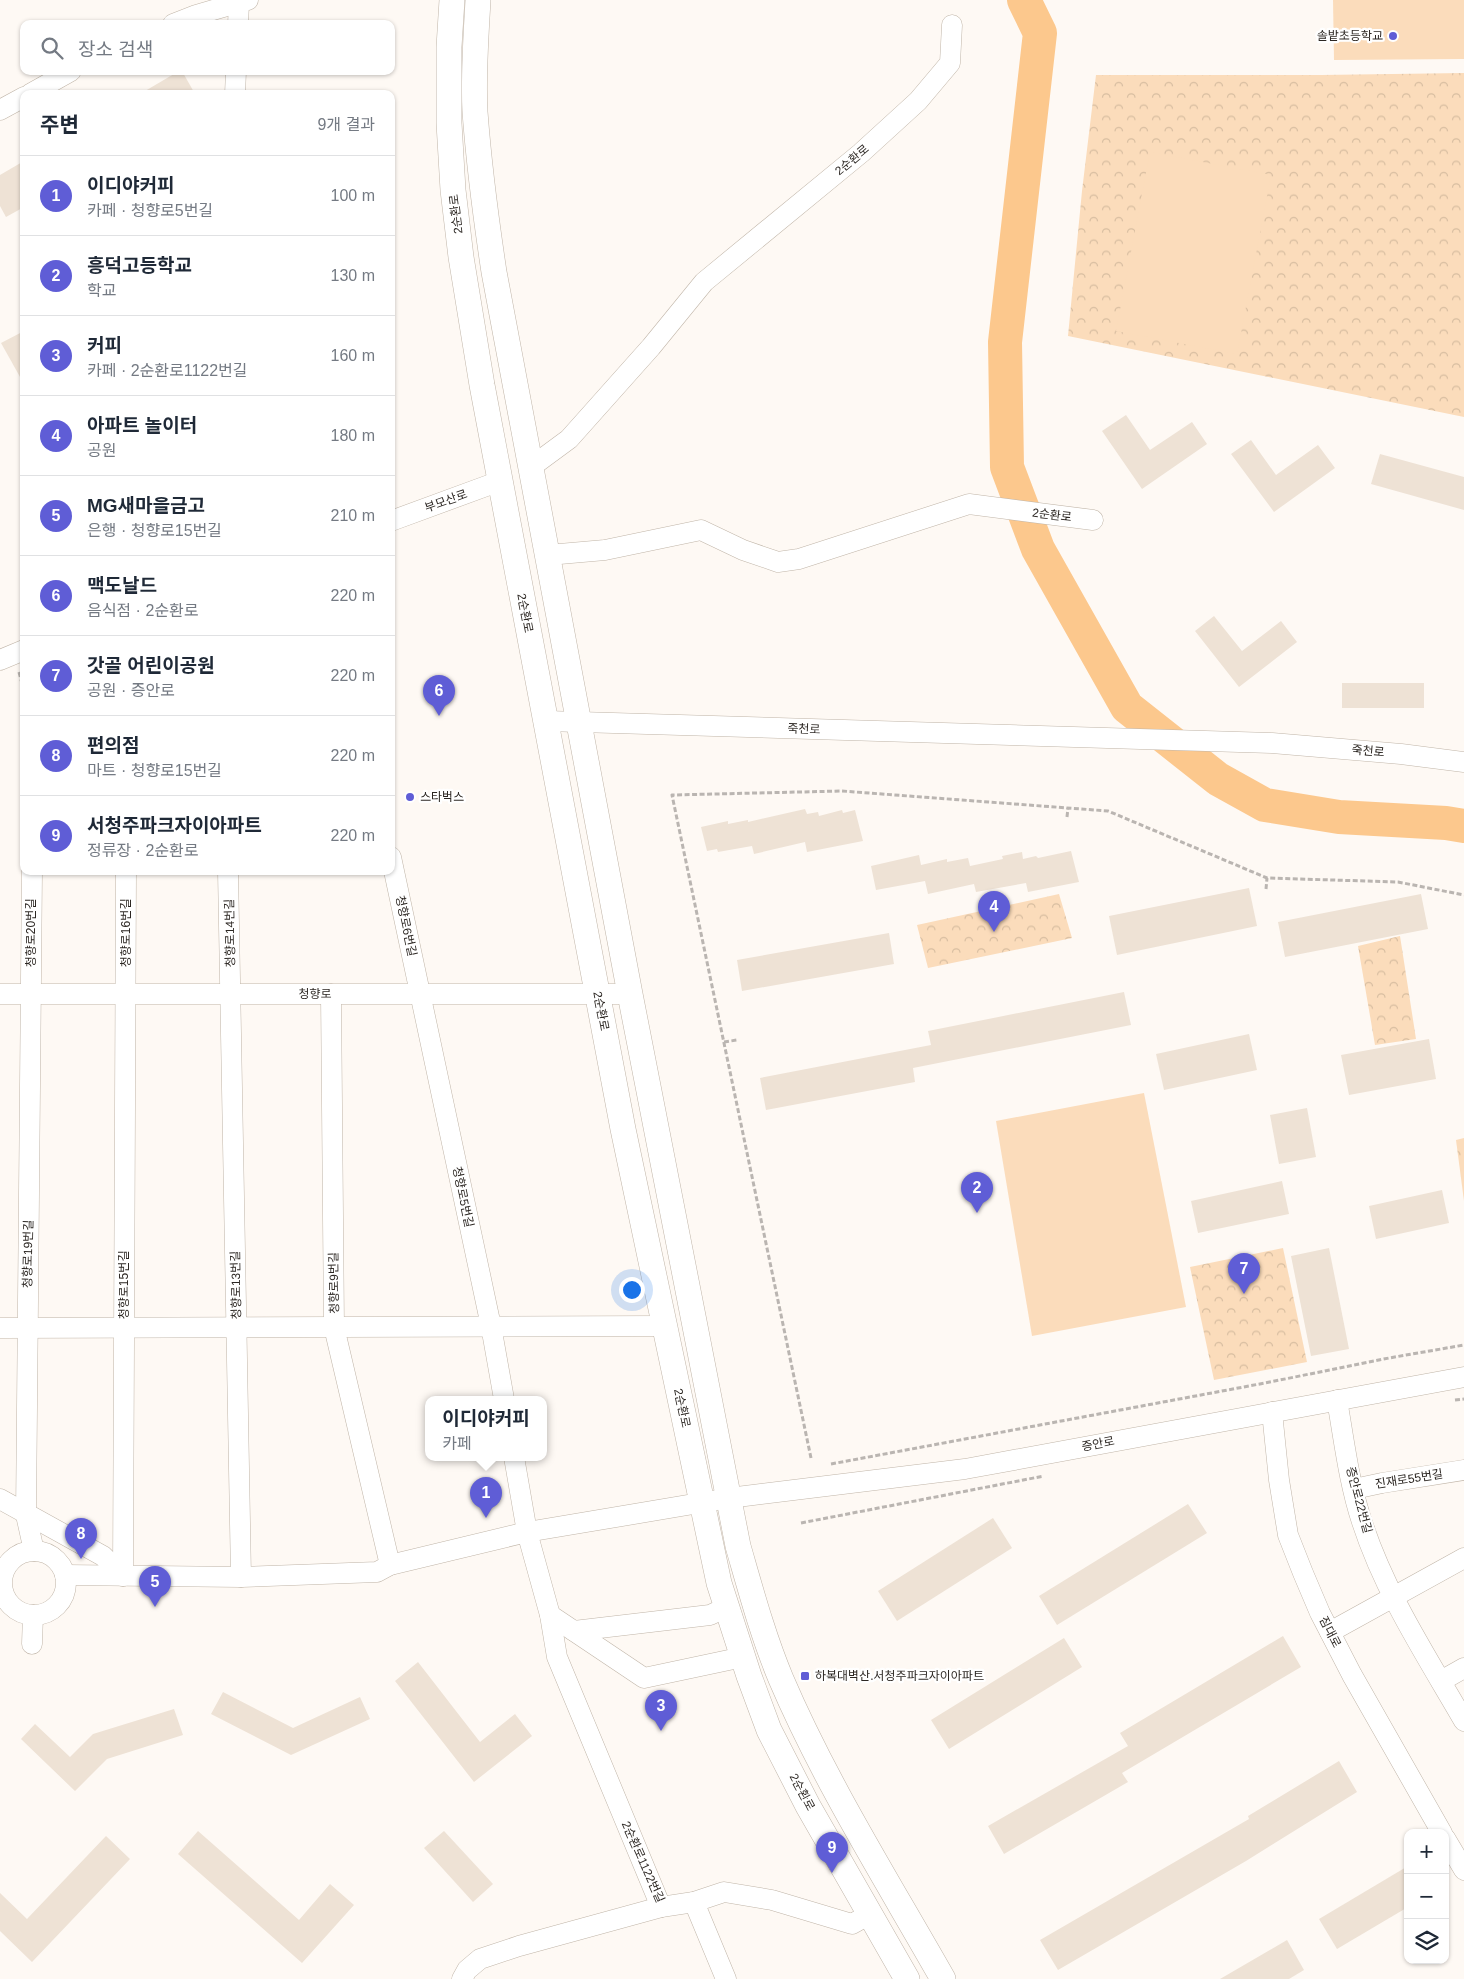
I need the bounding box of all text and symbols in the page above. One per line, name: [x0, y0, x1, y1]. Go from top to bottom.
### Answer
search box: [20, 20, 395, 75]
place label: 솔밭초등학교: [1317, 29, 1383, 43]
marker: 솔밭초등학교: [1387, 30, 1399, 42]
icon: search: [38, 34, 66, 62]
text: 장소 검색: [78, 39, 153, 60]
text: 주변: [40, 113, 79, 136]
text: 9개 결과: [317, 116, 375, 133]
street label: 2순환로: [832, 142, 872, 178]
text: 이디야커피: [87, 175, 174, 196]
text: 1: [52, 187, 60, 204]
text: 100 m: [331, 187, 375, 204]
street label: 2순환로: [447, 193, 465, 235]
text: 카페 · 청향로5번길: [87, 202, 213, 219]
text: 흥덕고등학교: [87, 255, 192, 276]
text: 2: [52, 267, 60, 284]
text: 130 m: [331, 267, 375, 284]
text: 학교: [87, 282, 116, 299]
text: 커피: [87, 335, 122, 356]
text: 3: [52, 347, 60, 364]
text: 160 m: [331, 347, 375, 364]
text: 카페 · 2순환로1122번길: [87, 362, 248, 379]
text: 아파트 놀이터: [87, 415, 197, 436]
text: 4: [52, 427, 60, 444]
text: 180 m: [331, 427, 375, 444]
text: 공원: [87, 442, 116, 459]
street label: 부모산로: [423, 487, 469, 515]
text: MG새마을금고: [87, 495, 205, 516]
street label: 2순환로: [1031, 506, 1073, 524]
text: 5: [52, 507, 60, 524]
text: 210 m: [331, 507, 375, 524]
text: 은행 · 청향로15번길: [87, 522, 222, 539]
text: 맥도날드: [87, 575, 157, 596]
text: 6: [52, 587, 60, 604]
text: 220 m: [331, 587, 375, 604]
street label: 2순환로: [514, 592, 536, 634]
text: 음식점 · 2순환로: [87, 602, 198, 619]
text: 갓골 어린이공원: [87, 655, 215, 676]
text: 7: [52, 667, 60, 684]
text: 220 m: [331, 667, 375, 684]
pin: 6: [423, 675, 455, 716]
text: 공원 · 증안로: [87, 682, 175, 699]
street label: 죽천로: [787, 721, 821, 737]
text: 편의점: [87, 735, 139, 756]
street label: 죽천로: [1351, 743, 1385, 759]
text: 8: [52, 747, 60, 764]
text: 220 m: [331, 747, 375, 764]
text: 마트 · 청향로15번길: [87, 762, 222, 779]
place label: 스타벅스: [420, 790, 464, 804]
marker: 스타벅스: [404, 791, 416, 803]
text: 서청주파크자이아파트: [87, 815, 262, 836]
text: 9: [52, 827, 60, 844]
text: 220 m: [331, 827, 375, 844]
text: 정류장 · 2순환로: [87, 842, 198, 859]
pin: 4: [978, 891, 1010, 932]
street label: 청향로6번길: [393, 894, 419, 958]
street label: 청향로20번길: [24, 899, 38, 967]
street label: 청향로16번길: [119, 899, 133, 967]
street label: 청향로14번길: [222, 899, 238, 967]
street label: 청향로: [298, 987, 332, 1001]
street label: 2순환로: [590, 990, 612, 1032]
street label: 청향로5번길: [450, 1165, 476, 1229]
pin: 2: [961, 1172, 993, 1213]
street label: 청향로19번길: [20, 1220, 36, 1288]
street label: 청향로15번길: [117, 1251, 131, 1319]
street label: 청향로13번길: [228, 1251, 244, 1319]
street label: 청향로9번길: [326, 1252, 342, 1314]
pin: 7: [1228, 1253, 1260, 1294]
your location: [619, 1277, 645, 1303]
street label: 2순환로: [671, 1387, 693, 1429]
popup: [425, 1396, 547, 1461]
text: 이디야커피: [442, 1408, 530, 1429]
street label: 증안로: [1080, 1434, 1116, 1454]
text: 카페: [442, 1435, 472, 1452]
street label: 증안로22번길: [1343, 1465, 1375, 1535]
street label: 진재로55번길: [1374, 1467, 1444, 1491]
pin: 1: [470, 1477, 502, 1518]
pin: 8: [65, 1518, 97, 1559]
pin: 5: [139, 1566, 171, 1607]
street label: 짐대로: [1316, 1614, 1344, 1650]
place label: 하복대벽산.서청주파크자이아파트: [815, 1669, 984, 1683]
marker: 하복대벽산.서청주파크자이아파트: [799, 1670, 811, 1682]
pin: 3: [645, 1690, 677, 1731]
street label: 2순환로: [786, 1771, 818, 1813]
street label: 2순환로1122번길: [619, 1819, 667, 1905]
map controls: [1404, 1829, 1449, 1964]
button: +: [1404, 1829, 1449, 1874]
pin: 9: [816, 1832, 848, 1873]
button: −: [1404, 1874, 1449, 1919]
button: layers: [1404, 1919, 1449, 1964]

